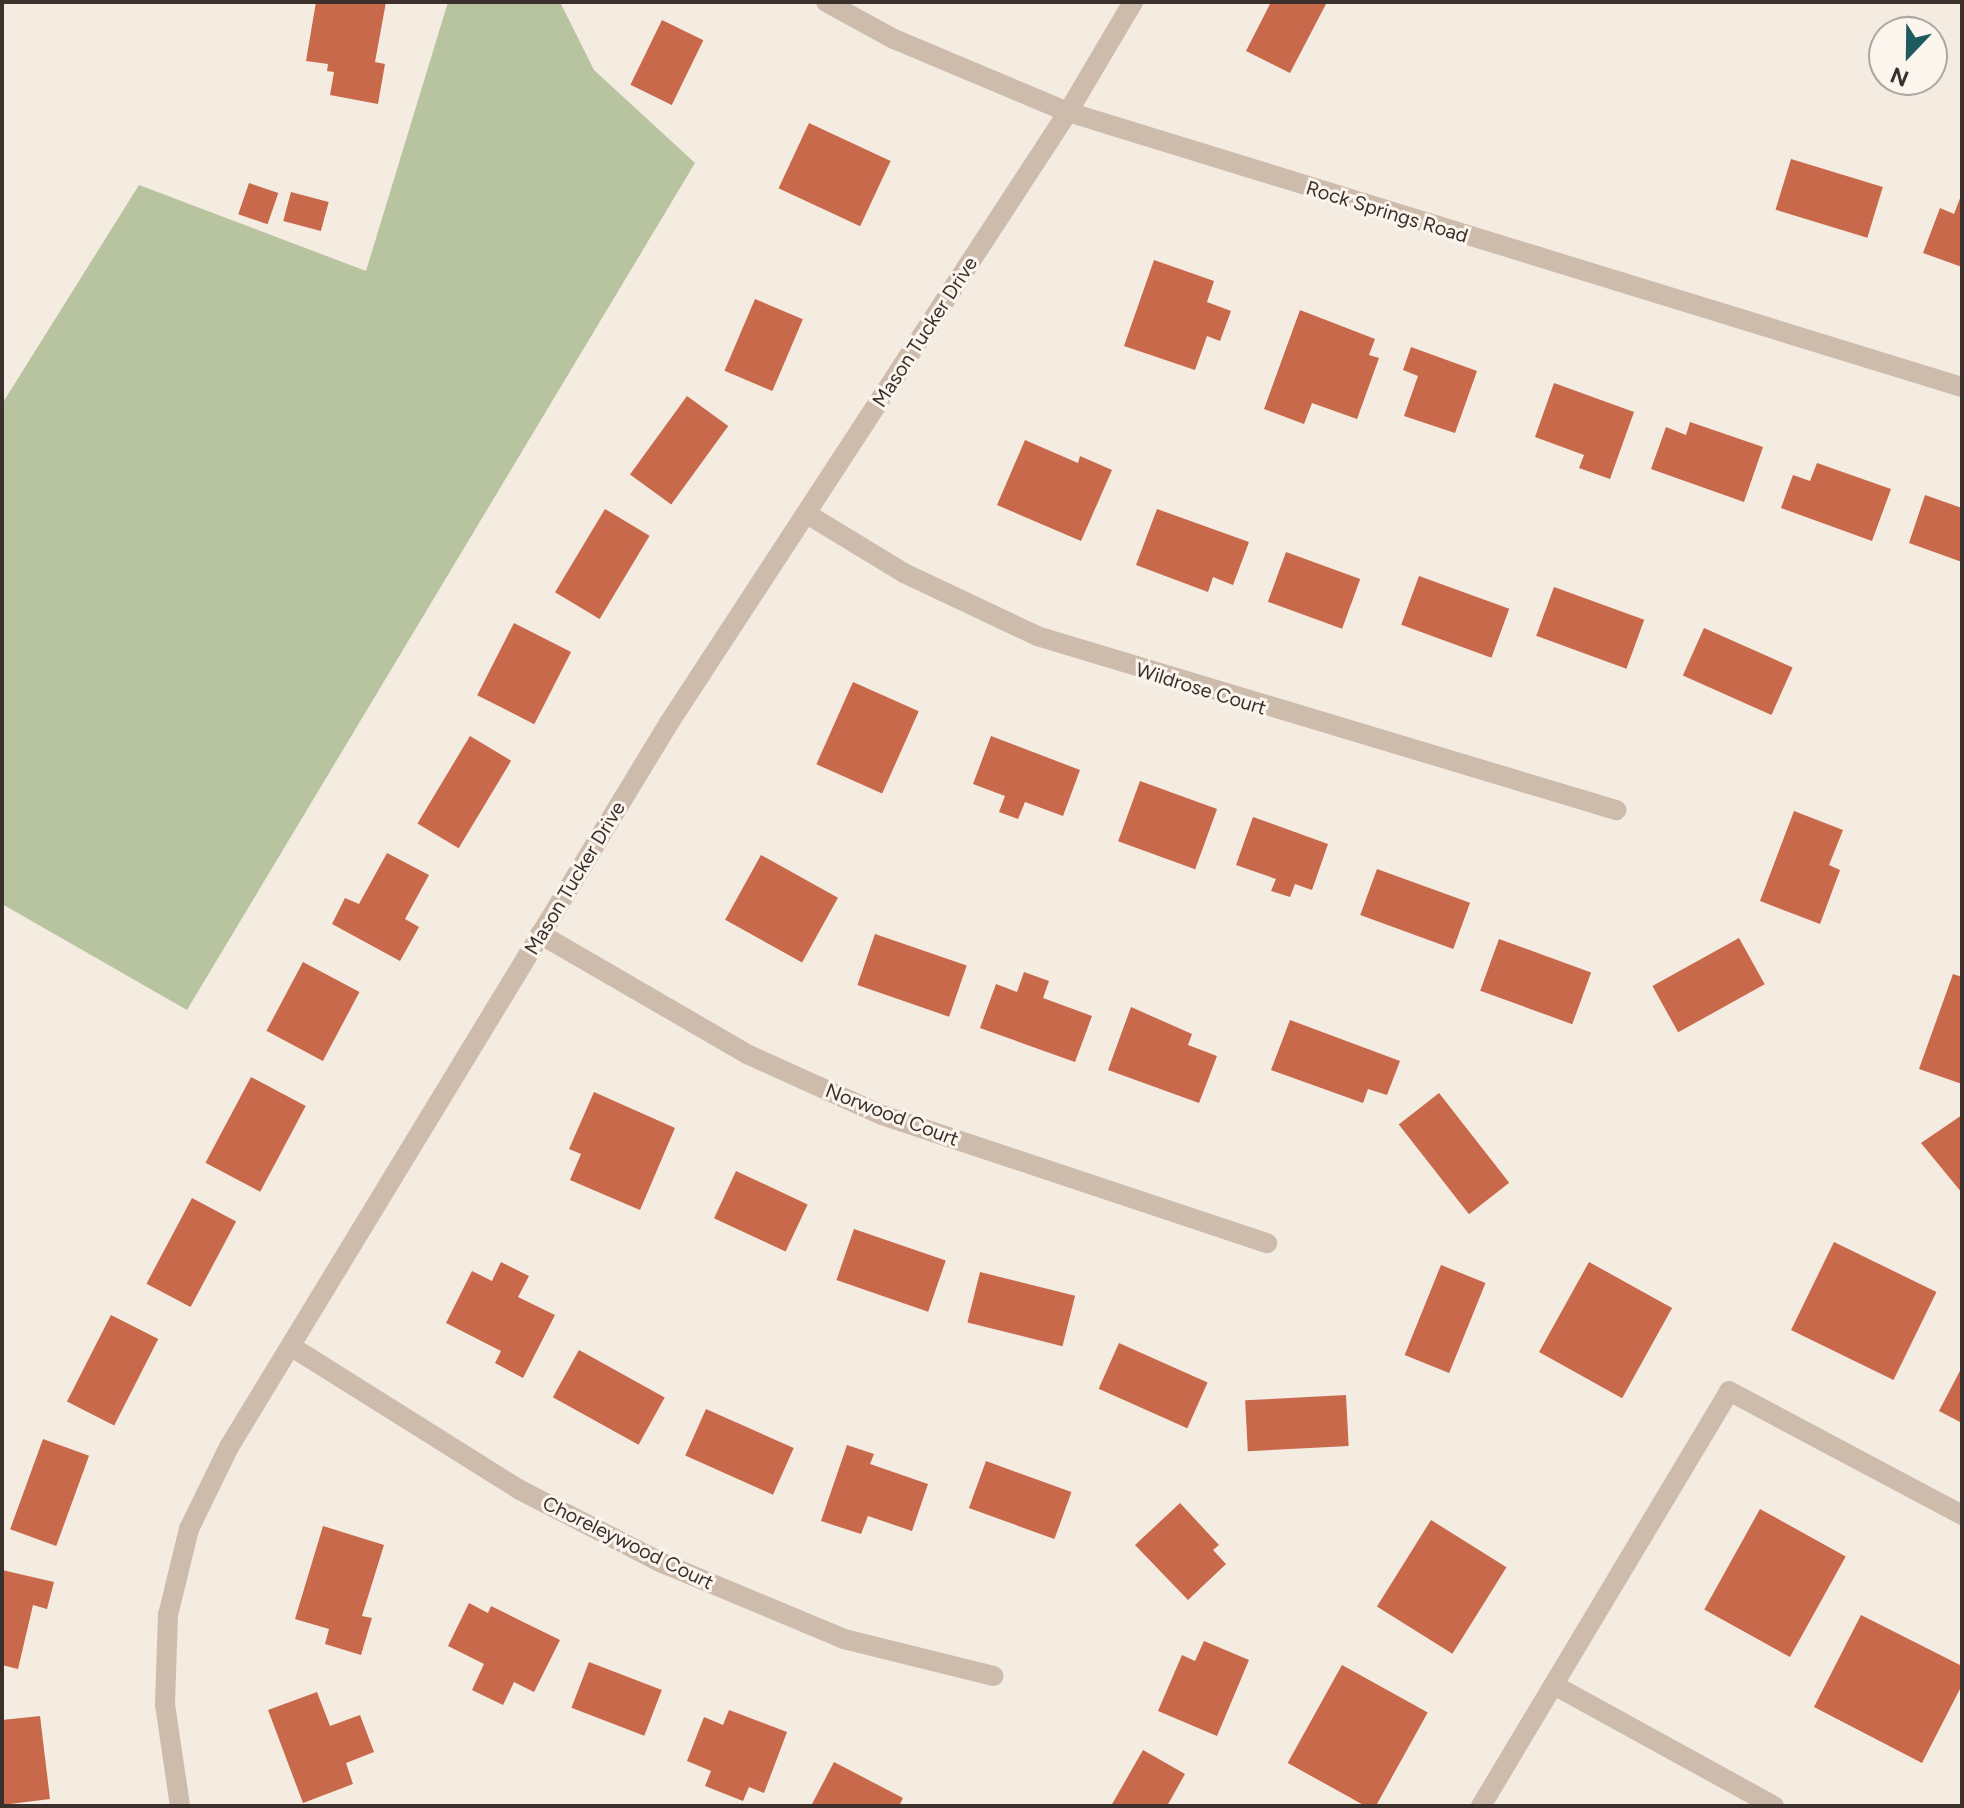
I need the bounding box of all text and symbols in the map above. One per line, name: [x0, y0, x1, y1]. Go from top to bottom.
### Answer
north arrow: [1868, 16, 1948, 96]
text: N: [1887, 61, 1913, 93]
street label: Rock Springs Road: [1303, 176, 1471, 248]
street label: Mason Tucker Drive: [867, 252, 983, 412]
street label: Wildrose Court: [1133, 658, 1269, 720]
street label: Mason Tucker Drive: [520, 797, 630, 959]
street label: Norwood Court: [822, 1079, 962, 1151]
street label: Choreleywood Court: [539, 1491, 717, 1595]

